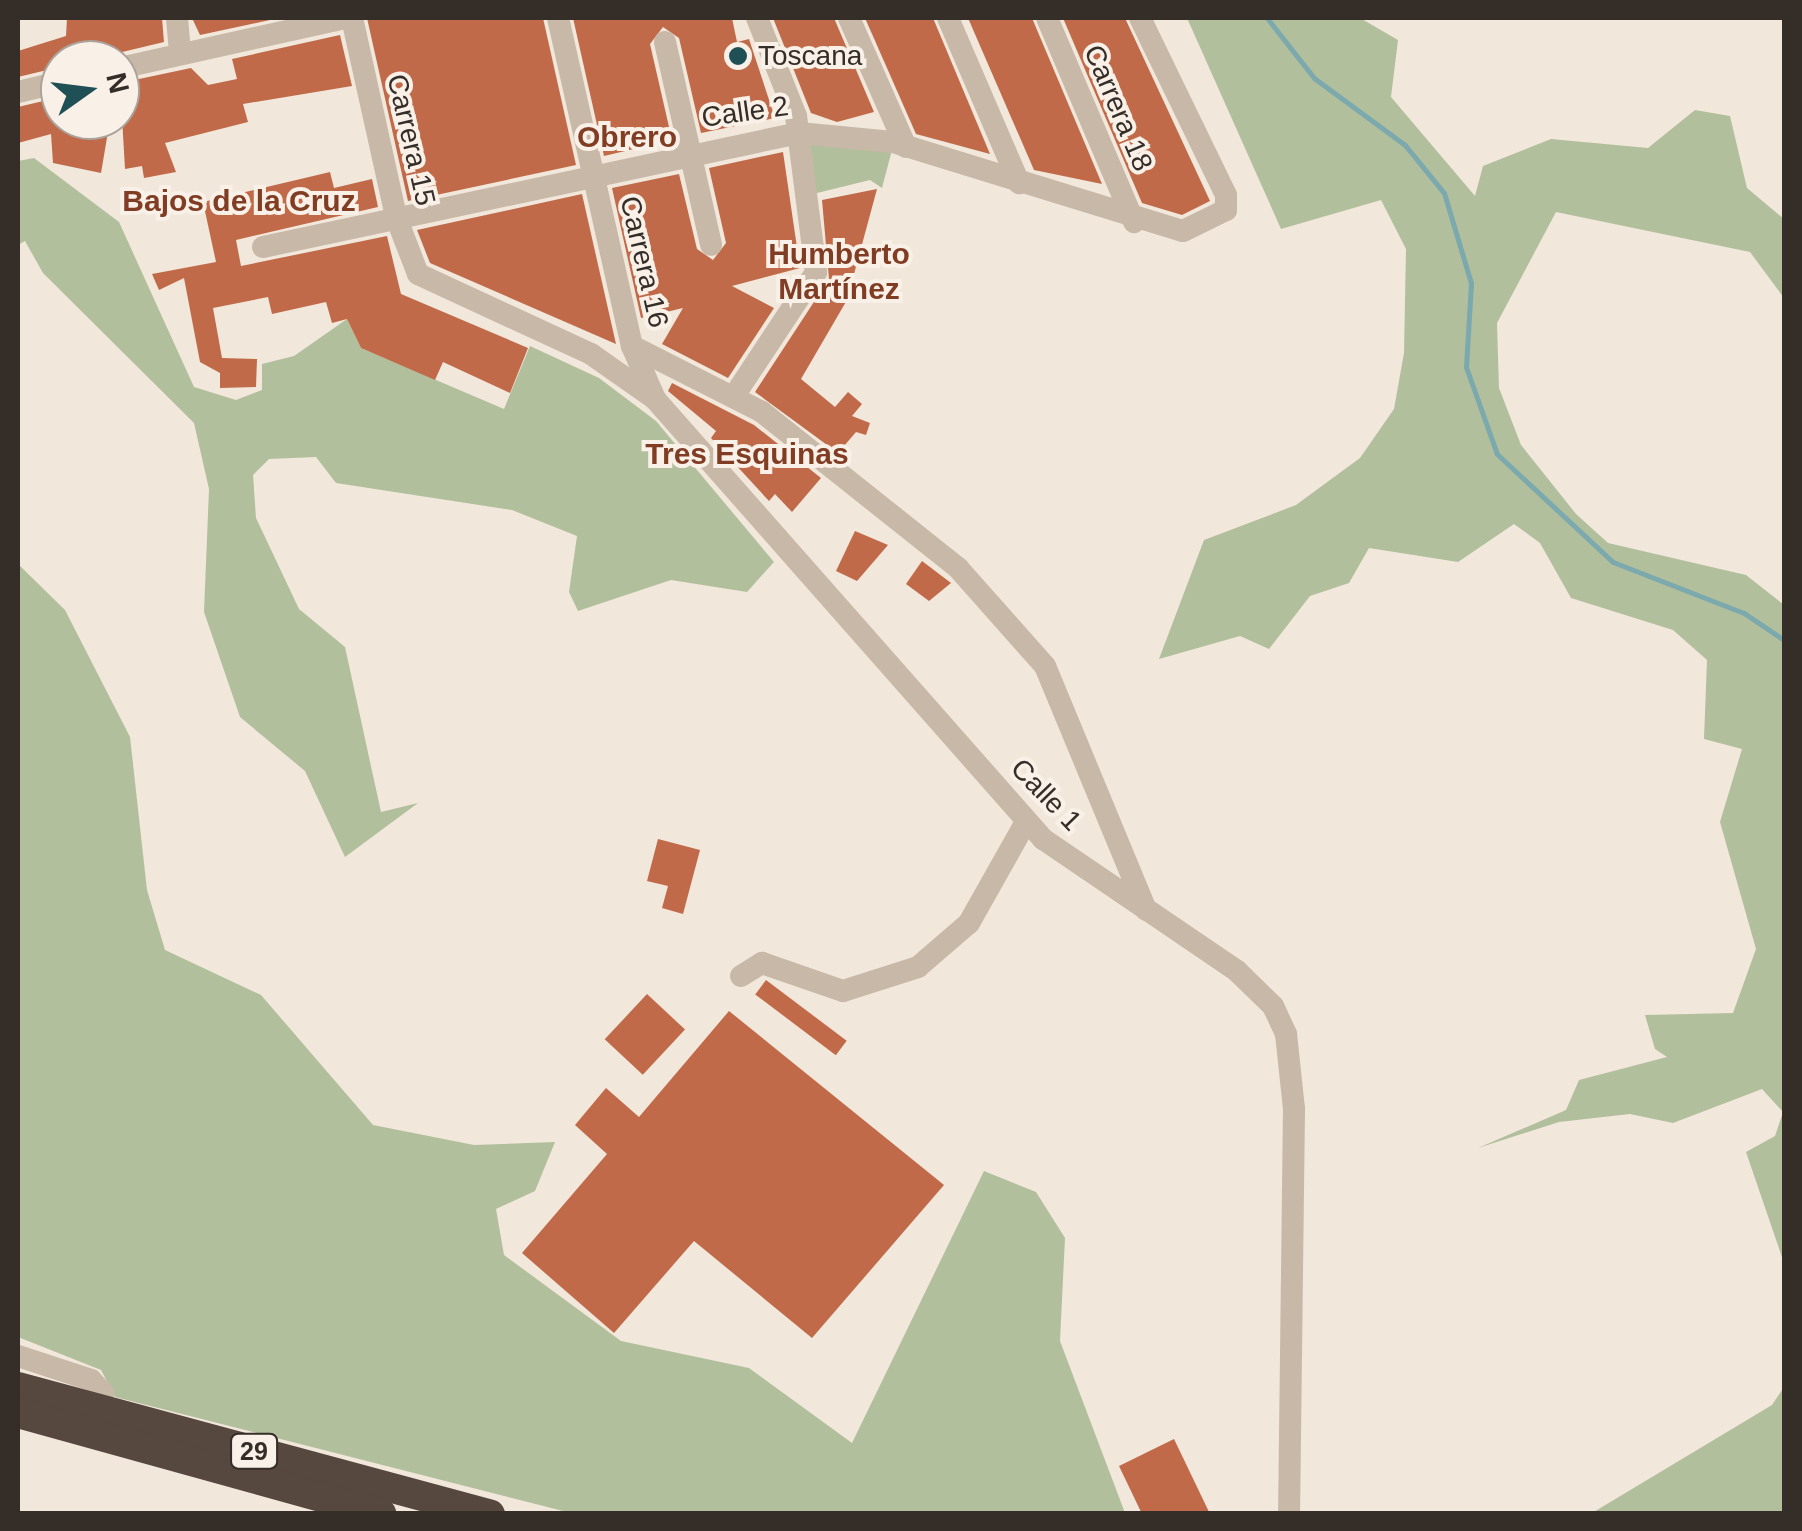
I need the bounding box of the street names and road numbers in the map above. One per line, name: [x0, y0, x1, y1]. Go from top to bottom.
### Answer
street label: Carrera 18: [1076, 40, 1160, 176]
street label: Carrera 15: [380, 71, 442, 209]
street label: Calle 2: [700, 89, 790, 135]
street label: Carrera 16: [613, 193, 675, 331]
street label: Calle 1: [1004, 752, 1088, 838]
road number: 29: [229, 1431, 279, 1471]

